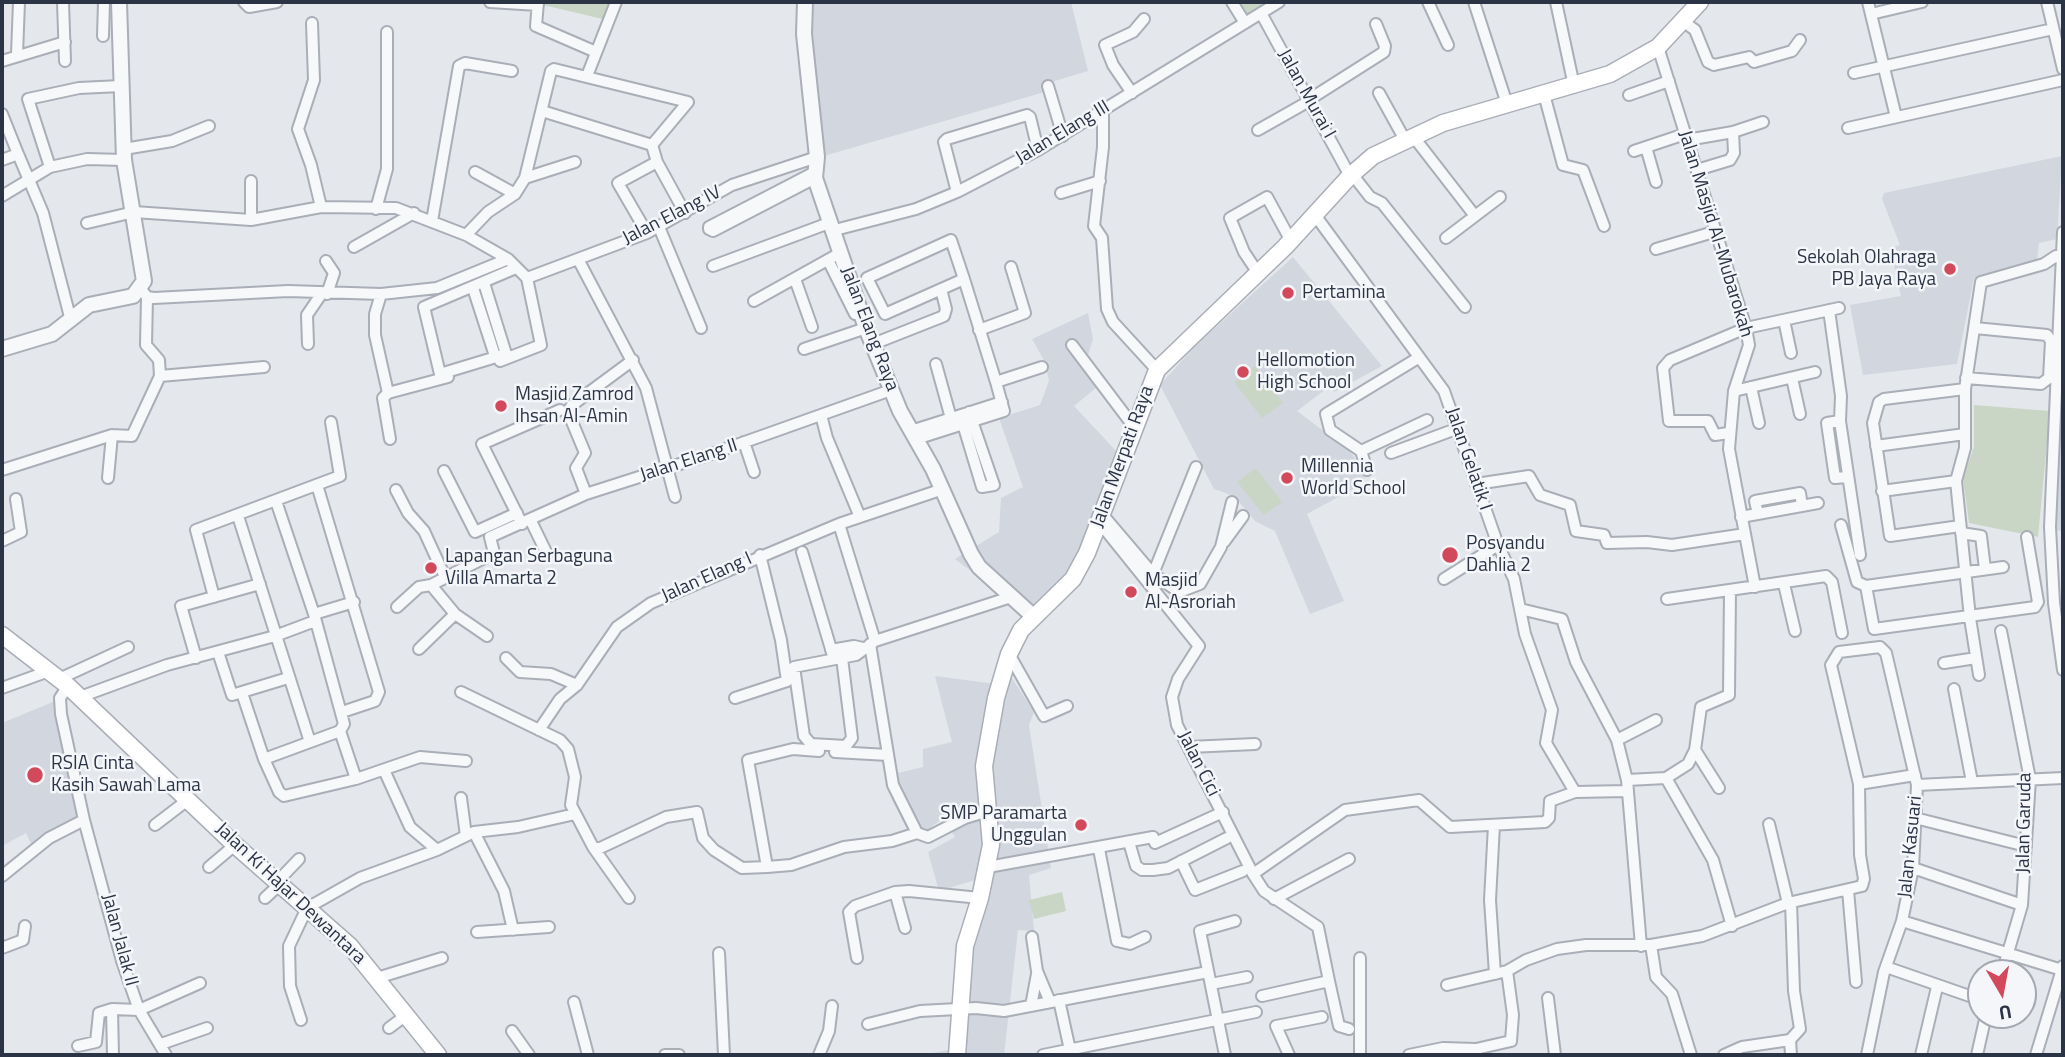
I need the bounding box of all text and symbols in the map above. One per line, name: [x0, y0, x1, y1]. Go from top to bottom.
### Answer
street label: Jalan Murai I: [1272, 45, 1340, 143]
street label: Jalan Elang III: [1012, 96, 1114, 170]
street label: Jalan Masjid Al-Mubarokah: [1673, 128, 1757, 340]
street label: Jalan Elang IV: [619, 181, 725, 251]
place label: Sekolah Olahraga PB Jaya Raya: [1797, 247, 1936, 291]
marker: Sekolah Olahraga PB Jaya Raya: [1942, 261, 1958, 277]
street label: Jalan Elang Raya: [835, 264, 903, 394]
place label: Pertamina: [1302, 282, 1385, 304]
marker: Pertamina: [1280, 285, 1296, 301]
place label: Hellomotion High School: [1257, 350, 1355, 394]
marker: Hellomotion High School: [1235, 364, 1251, 380]
street label: Jalan Merpati Raya: [1087, 383, 1159, 531]
place label: Masjid Zamrod Ihsan Al-Amin: [515, 384, 634, 428]
marker: Masjid Zamrod Ihsan Al-Amin: [493, 398, 509, 414]
street label: Jalan Gelatik I: [1440, 405, 1496, 513]
street label: Jalan Elang II: [637, 435, 741, 487]
place label: Millennia World School: [1301, 456, 1406, 500]
marker: Millennia World School: [1279, 470, 1295, 486]
place label: Posyandu Dahlia 2: [1466, 533, 1545, 577]
marker: Posyandu Dahlia 2: [1440, 545, 1460, 565]
place label: Lapangan Serbaguna Villa Amarta 2: [445, 546, 613, 590]
street label: Jalan Elang I: [658, 548, 756, 608]
marker: Lapangan Serbaguna Villa Amarta 2: [423, 560, 439, 576]
place label: Masjid Al-Asroriah: [1145, 570, 1236, 614]
marker: Masjid Al-Asroriah: [1123, 584, 1139, 600]
street label: Jalan Cici: [1172, 728, 1224, 800]
place label: RSIA Cinta Kasih Sawah Lama: [51, 753, 201, 797]
marker: RSIA Cinta Kasih Sawah Lama: [25, 765, 45, 785]
street label: Jalan Garuda: [2013, 772, 2037, 874]
street label: Jalan Kasuari: [1894, 795, 1928, 899]
place label: SMP Paramarta Unggulan: [940, 803, 1067, 847]
marker: SMP Paramarta Unggulan: [1073, 817, 1089, 833]
street label: Jalan Ki Hajar Dewantara: [210, 818, 370, 970]
street label: Jalan Jalak II: [96, 891, 142, 989]
north arrow: [1967, 959, 2037, 1029]
text: U: [1997, 998, 2014, 1029]

